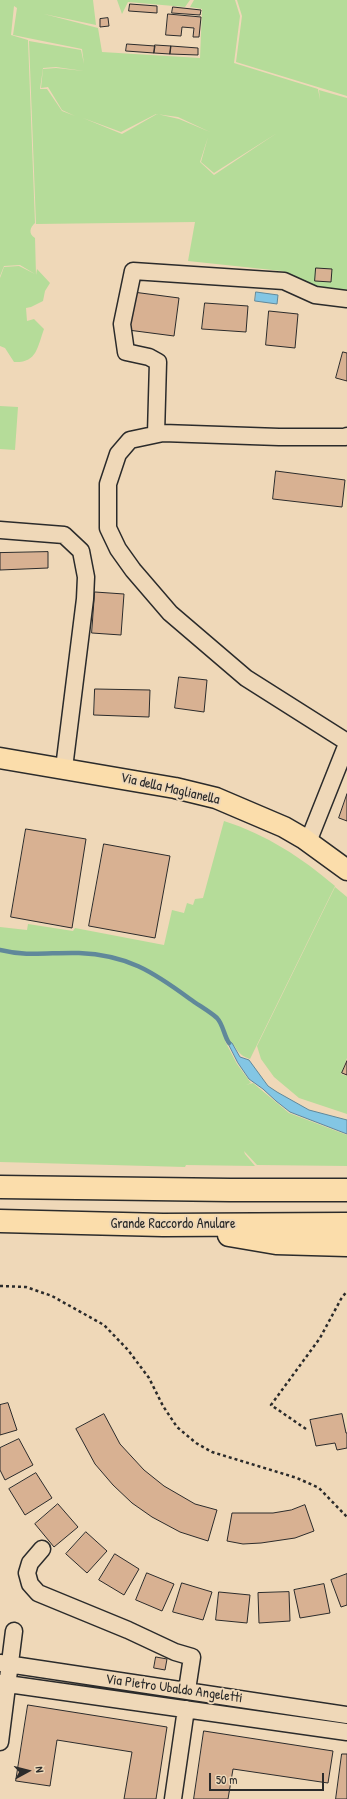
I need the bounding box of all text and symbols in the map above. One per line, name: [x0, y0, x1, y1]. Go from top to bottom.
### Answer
street label: Via della Maglianella: [119, 769, 221, 809]
street label: Grande Raccordo Anulare: [110, 1216, 236, 1232]
street label: Via Pietro Ubaldo Angeletti: [104, 1671, 244, 1707]
north arrow: [8, 1751, 48, 1791]
scale bar: [211, 1765, 326, 1791]
text: N: [33, 1766, 47, 1773]
text: 50 m: [216, 1771, 237, 1788]

